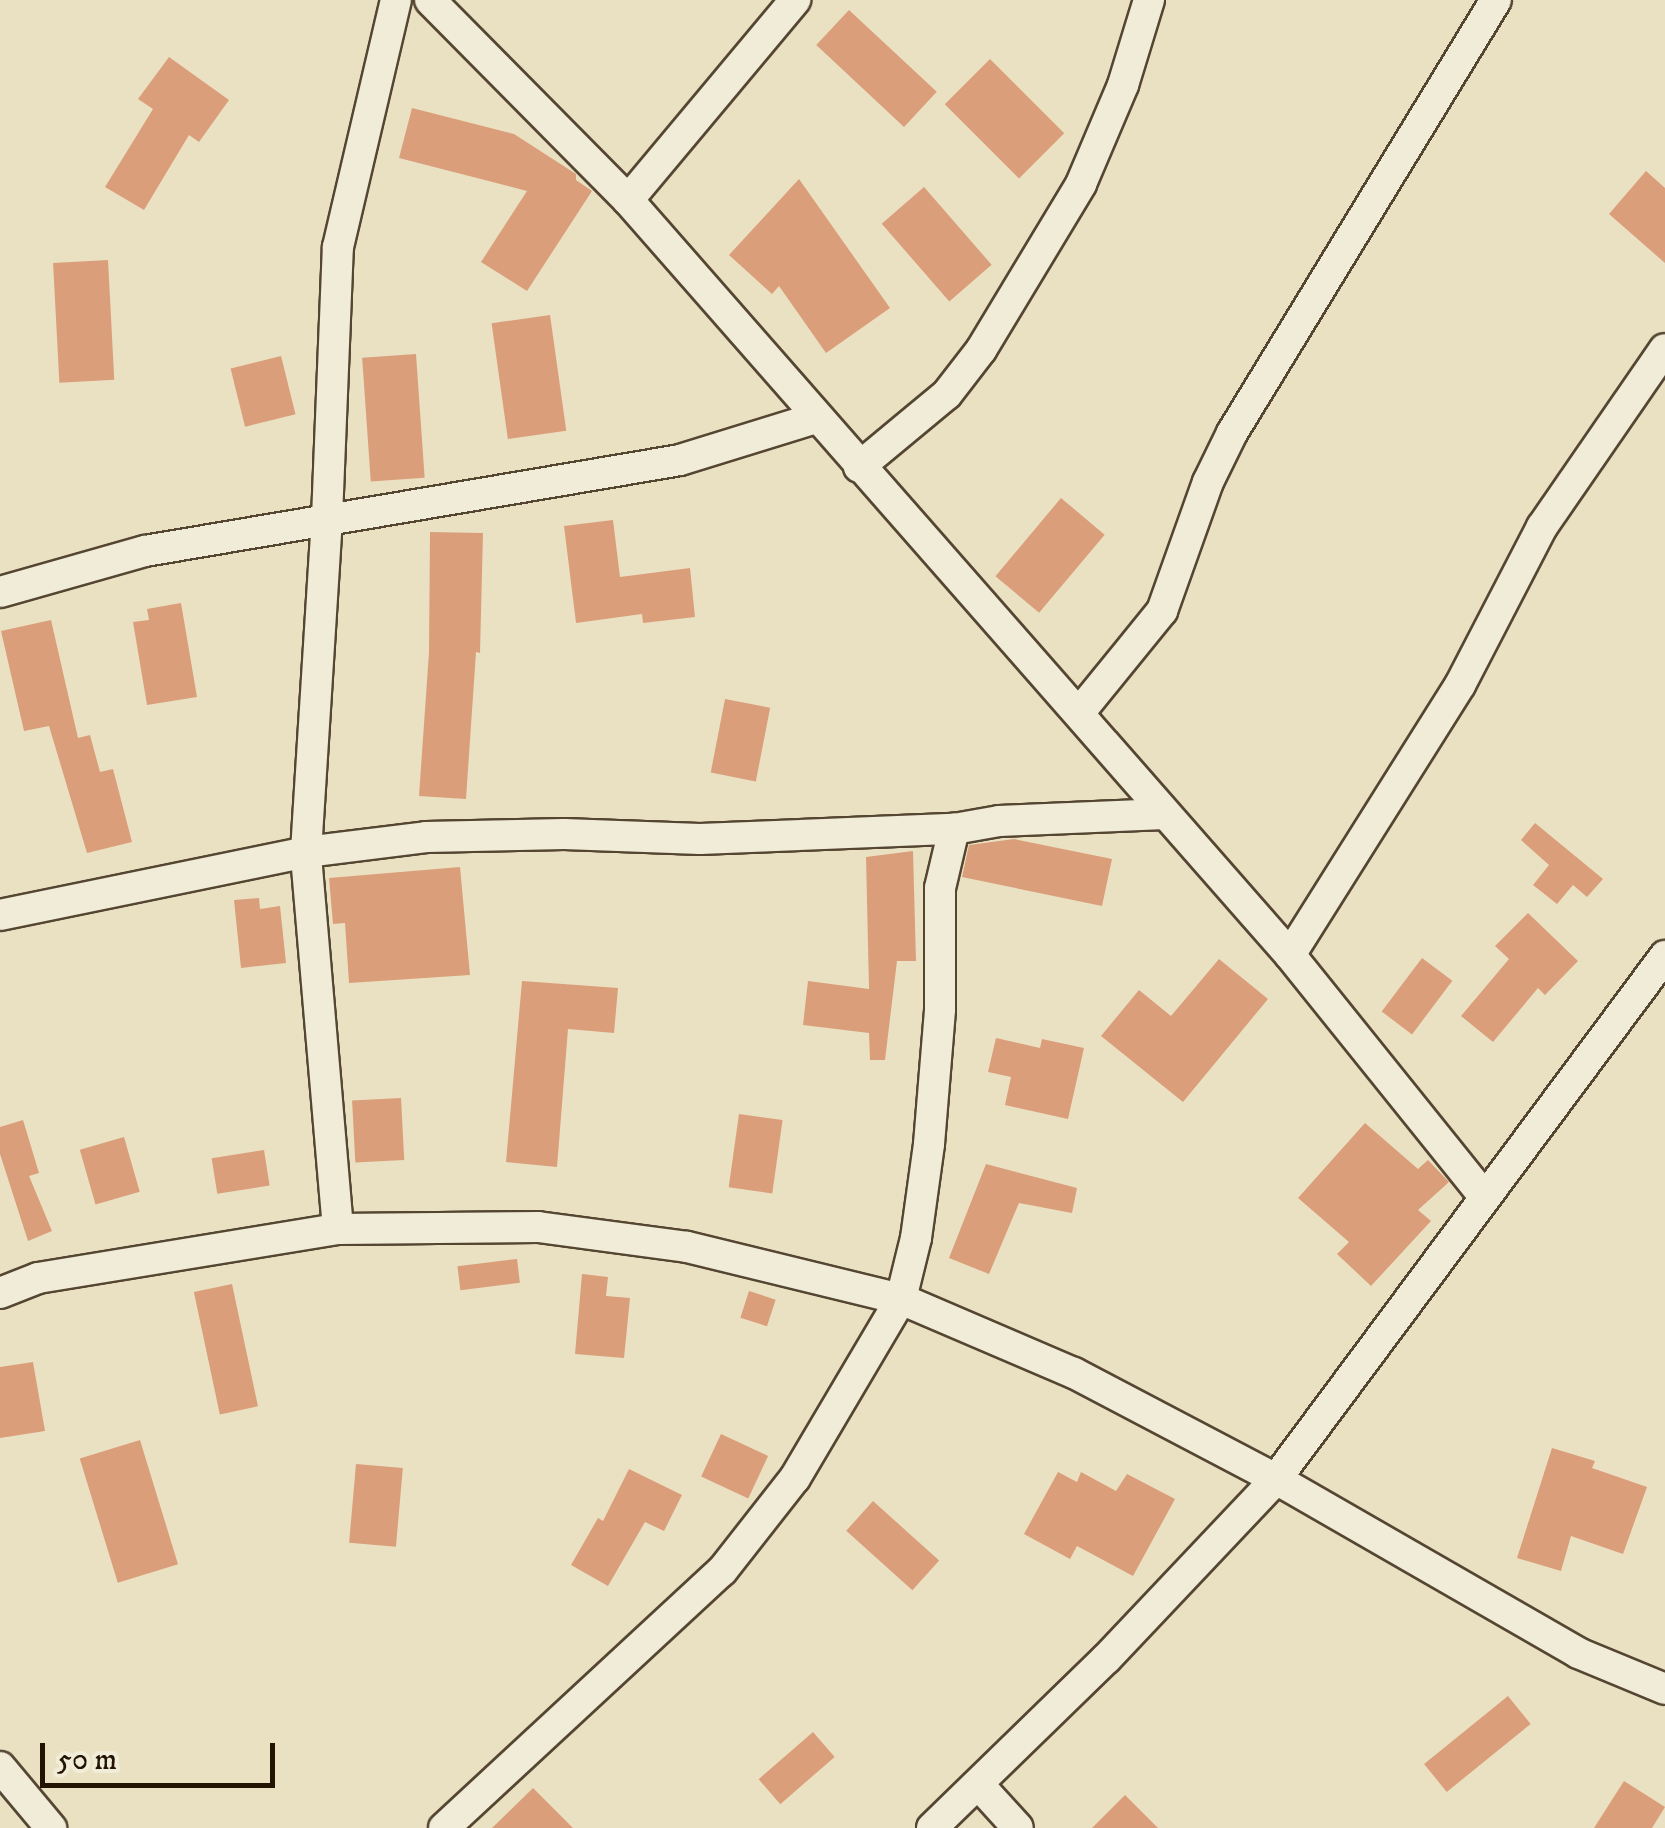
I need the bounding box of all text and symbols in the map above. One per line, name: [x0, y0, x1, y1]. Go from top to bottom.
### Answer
scale bar: [45, 1723, 280, 1785]
text: 50 m: [57, 1742, 117, 1779]

